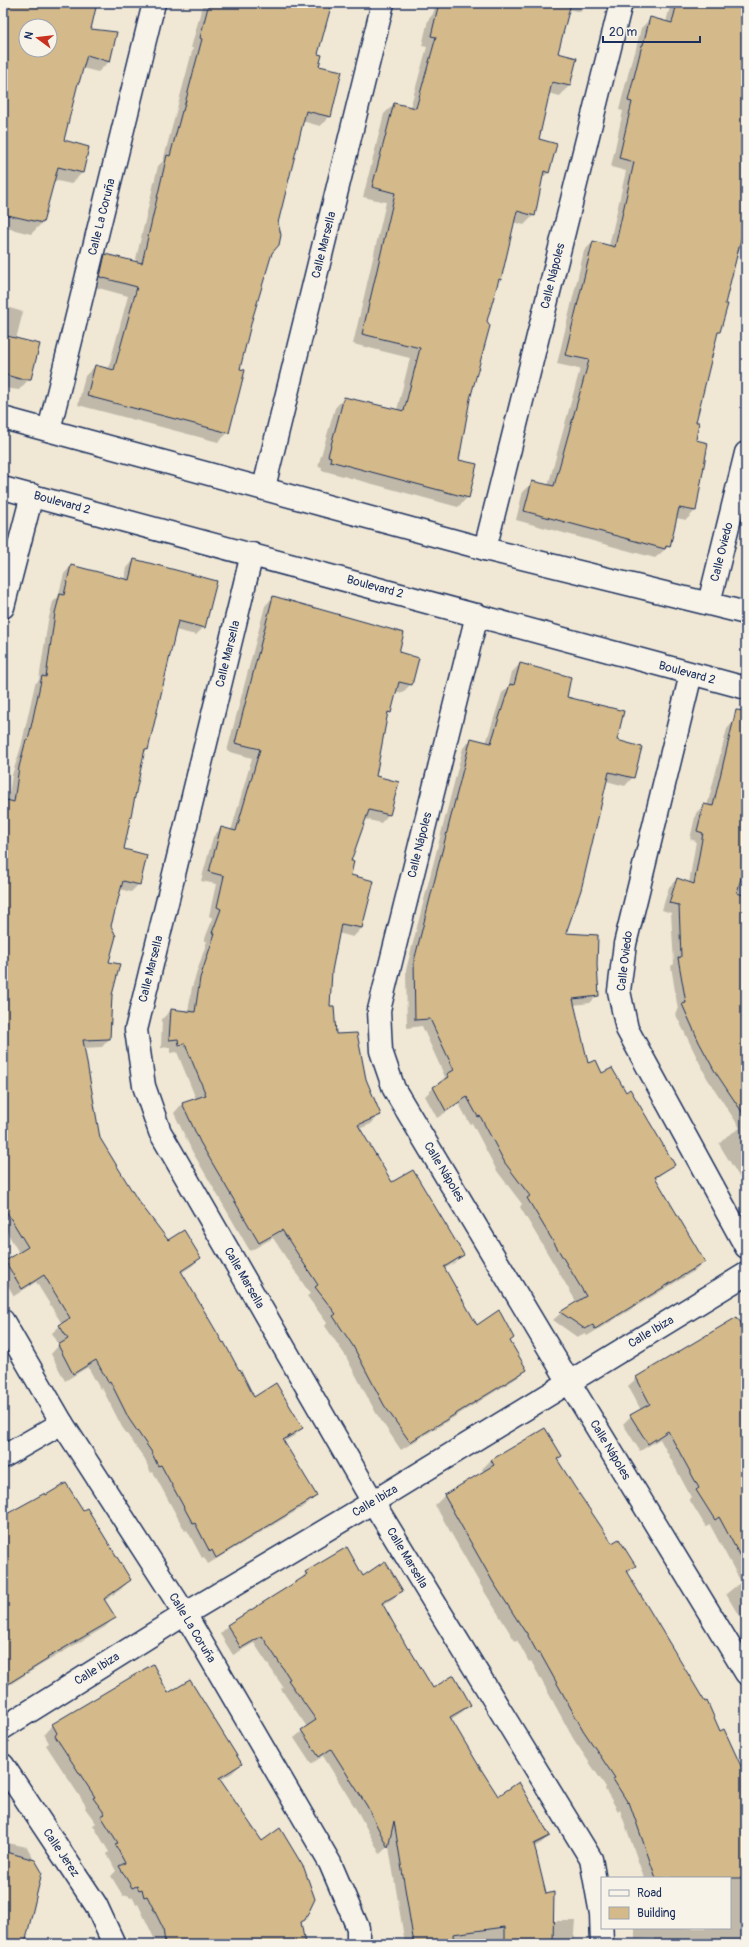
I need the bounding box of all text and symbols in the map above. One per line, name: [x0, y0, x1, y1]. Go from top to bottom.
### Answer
north arrow: [18, 18, 58, 58]
scale bar: [603, 18, 700, 44]
text: 20 m: [609, 25, 638, 40]
text: N: [22, 30, 36, 41]
street label: Calle La Coruña: [85, 177, 119, 257]
street label: Calle Marsella: [308, 210, 340, 280]
street label: Calle Nápoles: [538, 241, 569, 310]
street label: Boulevard 2: [32, 488, 92, 518]
street label: Calle Oviedo: [707, 520, 737, 583]
street label: Boulevard 2: [345, 572, 405, 602]
street label: Calle Marsella: [212, 619, 244, 689]
street label: Boulevard 2: [657, 658, 717, 688]
street label: Calle Nápoles: [405, 810, 436, 879]
street label: Calle Oviedo: [614, 930, 636, 992]
street label: Calle Marsella: [135, 934, 167, 1004]
street label: Calle Nápoles: [420, 1139, 468, 1205]
street label: Calle Marsella: [220, 1245, 268, 1312]
street label: Calle Ibiza: [626, 1312, 677, 1351]
street label: Calle Nápoles: [586, 1417, 634, 1483]
street label: Calle Ibiza: [350, 1481, 401, 1520]
street label: Calle Marsella: [383, 1525, 431, 1591]
street label: Calle La Coruña: [165, 1590, 219, 1666]
street label: Calle Ibiza: [72, 1649, 123, 1689]
street label: Calle Jerez: [39, 1826, 83, 1880]
legend: [601, 1877, 731, 1929]
text: Road: [637, 1886, 662, 1901]
text: Building: [637, 1906, 676, 1921]

